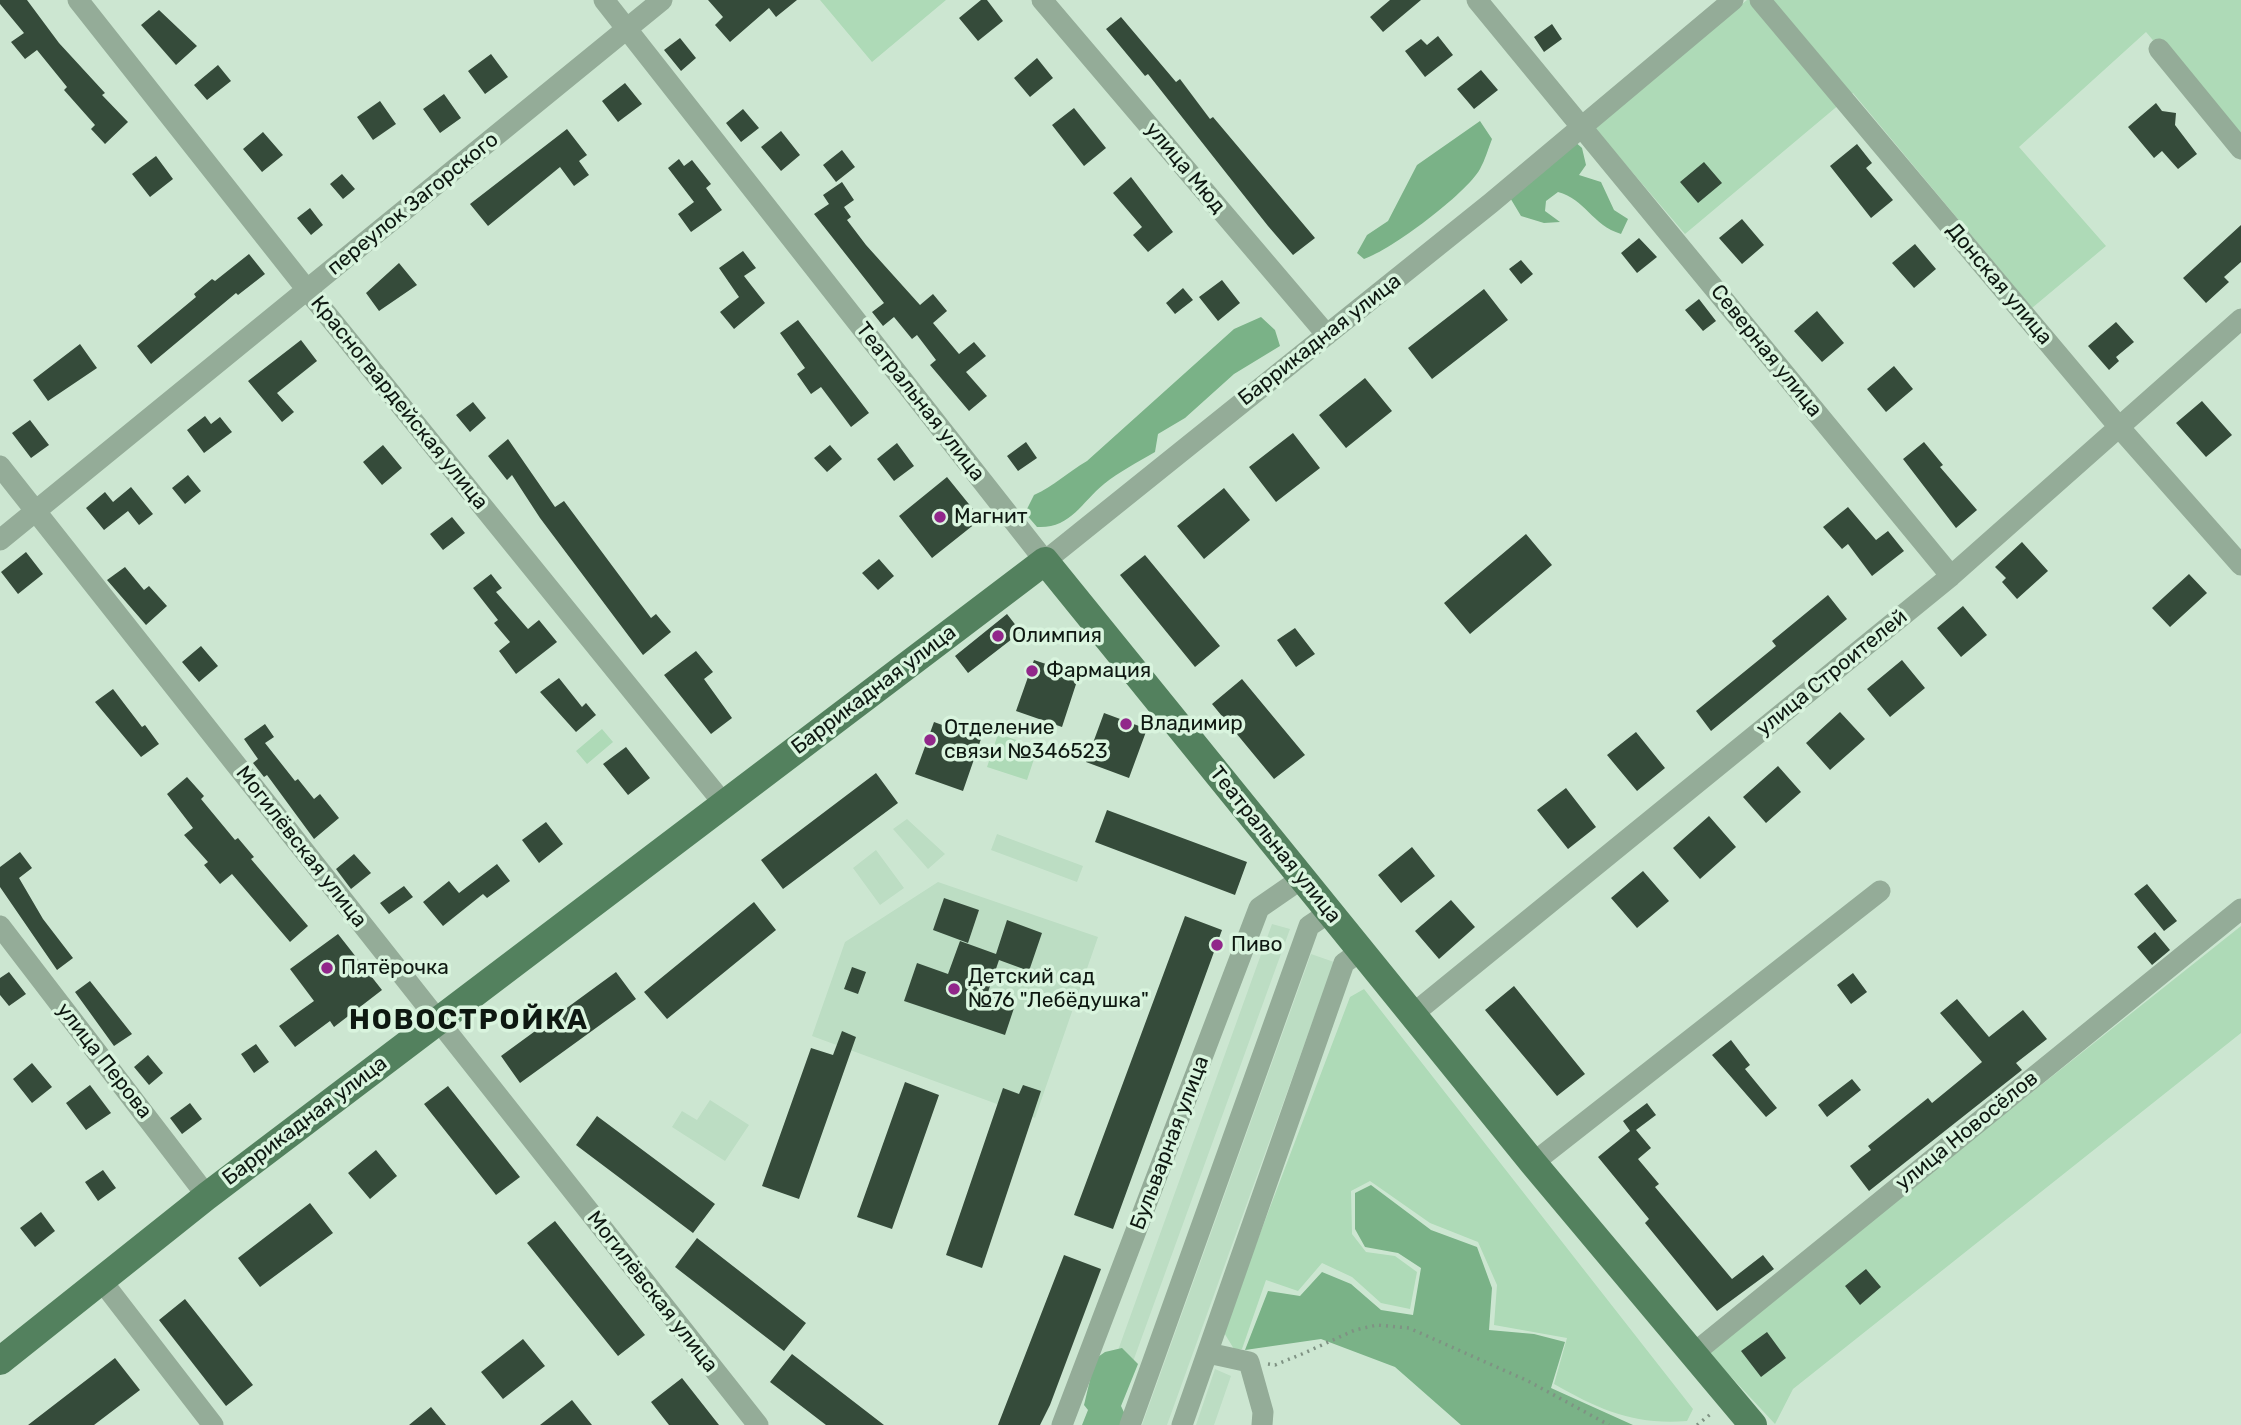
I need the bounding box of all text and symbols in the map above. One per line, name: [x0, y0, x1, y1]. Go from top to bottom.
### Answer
street label: улица Мюд: [1140, 117, 1230, 219]
street label: переулок Загорского: [322, 127, 504, 281]
street label: Донская улица: [1941, 218, 2057, 350]
street label: Баррикадная улица: [1234, 269, 1406, 411]
street label: Северная улица: [1705, 280, 1827, 422]
street label: Красногвардейская улица: [305, 291, 493, 515]
street label: Театральная улица: [850, 318, 990, 486]
place label: Магнит: [954, 504, 1028, 530]
marker: Магнит: [932, 509, 948, 525]
street label: улица Строителей: [1751, 604, 1913, 742]
street label: Баррикадная улица: [787, 620, 961, 760]
place label: Олимпия: [1012, 623, 1102, 649]
marker: Олимпия: [990, 628, 1006, 644]
place label: Фармация: [1046, 658, 1151, 684]
marker: Фармация: [1024, 663, 1040, 679]
place label: Владимир: [1140, 711, 1243, 737]
place label: Отделение связи №346523: [944, 715, 1108, 765]
marker: Владимир: [1118, 716, 1134, 732]
marker: Отделение связи №346523: [922, 732, 938, 748]
street label: Могилёвская улица: [230, 761, 372, 933]
street label: Театральная улица: [1204, 762, 1346, 928]
place label: Пиво: [1231, 932, 1283, 958]
marker: Пиво: [1209, 937, 1225, 953]
place label: Пятёрочка: [341, 955, 449, 981]
marker: Пятёрочка: [319, 960, 335, 976]
place label: Детский сад №76 "Лебёдушка": [968, 964, 1149, 1014]
marker: Детский сад №76 "Лебёдушка": [946, 981, 962, 997]
street label: улица Перова: [51, 998, 157, 1124]
district label: НОВОСТРОЙКА: [350, 1004, 588, 1038]
street label: Баррикадная улица: [218, 1051, 392, 1191]
street label: Бульварная улица: [1125, 1052, 1215, 1234]
street label: улица Новосёлов: [1891, 1066, 2043, 1196]
street label: Могилёвская улица: [581, 1206, 723, 1378]

